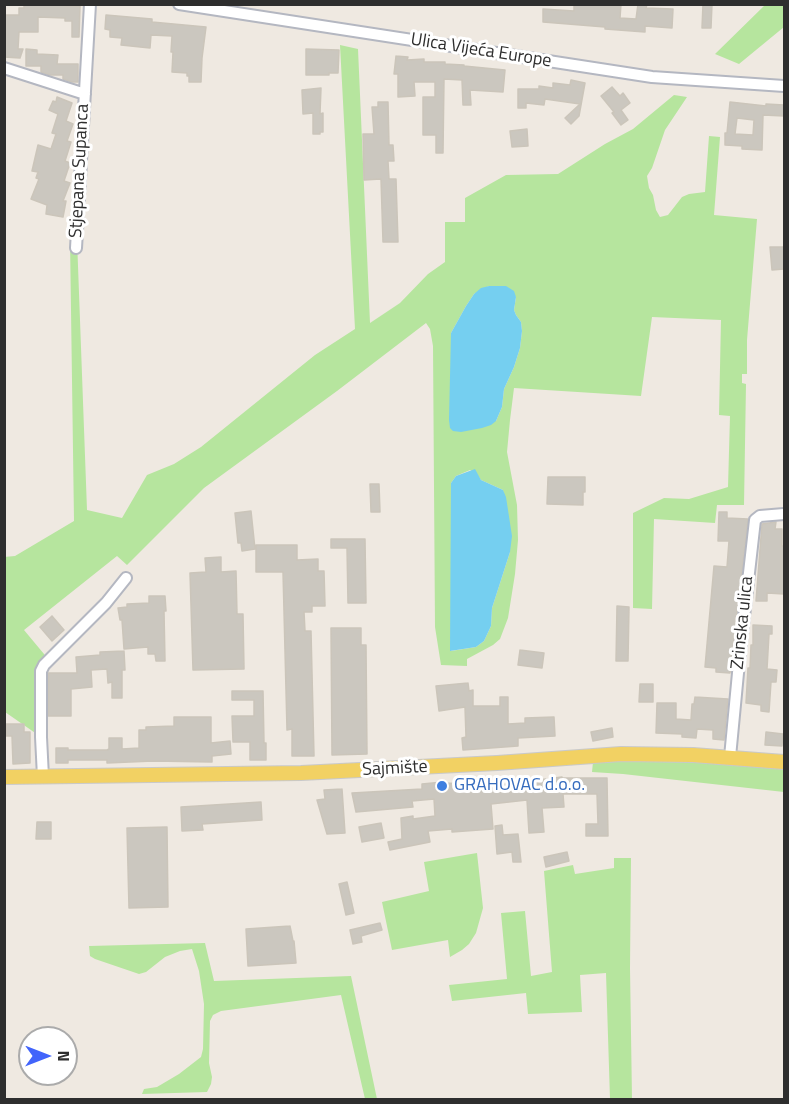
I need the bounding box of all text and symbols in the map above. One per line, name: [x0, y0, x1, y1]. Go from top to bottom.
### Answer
street label: Ulica Vijeća Europe: [409, 29, 553, 73]
street label: Stjepana Supanca: [66, 103, 94, 239]
street label: Zrinska ulica: [727, 575, 759, 671]
street label: Sajmište: [362, 757, 428, 781]
place label: GRAHOVAC d.o.o.: [454, 775, 585, 797]
marker: GRAHOVAC d.o.o.: [435, 779, 449, 793]
north arrow: [18, 1026, 78, 1086]
text: N: [52, 1050, 76, 1062]

